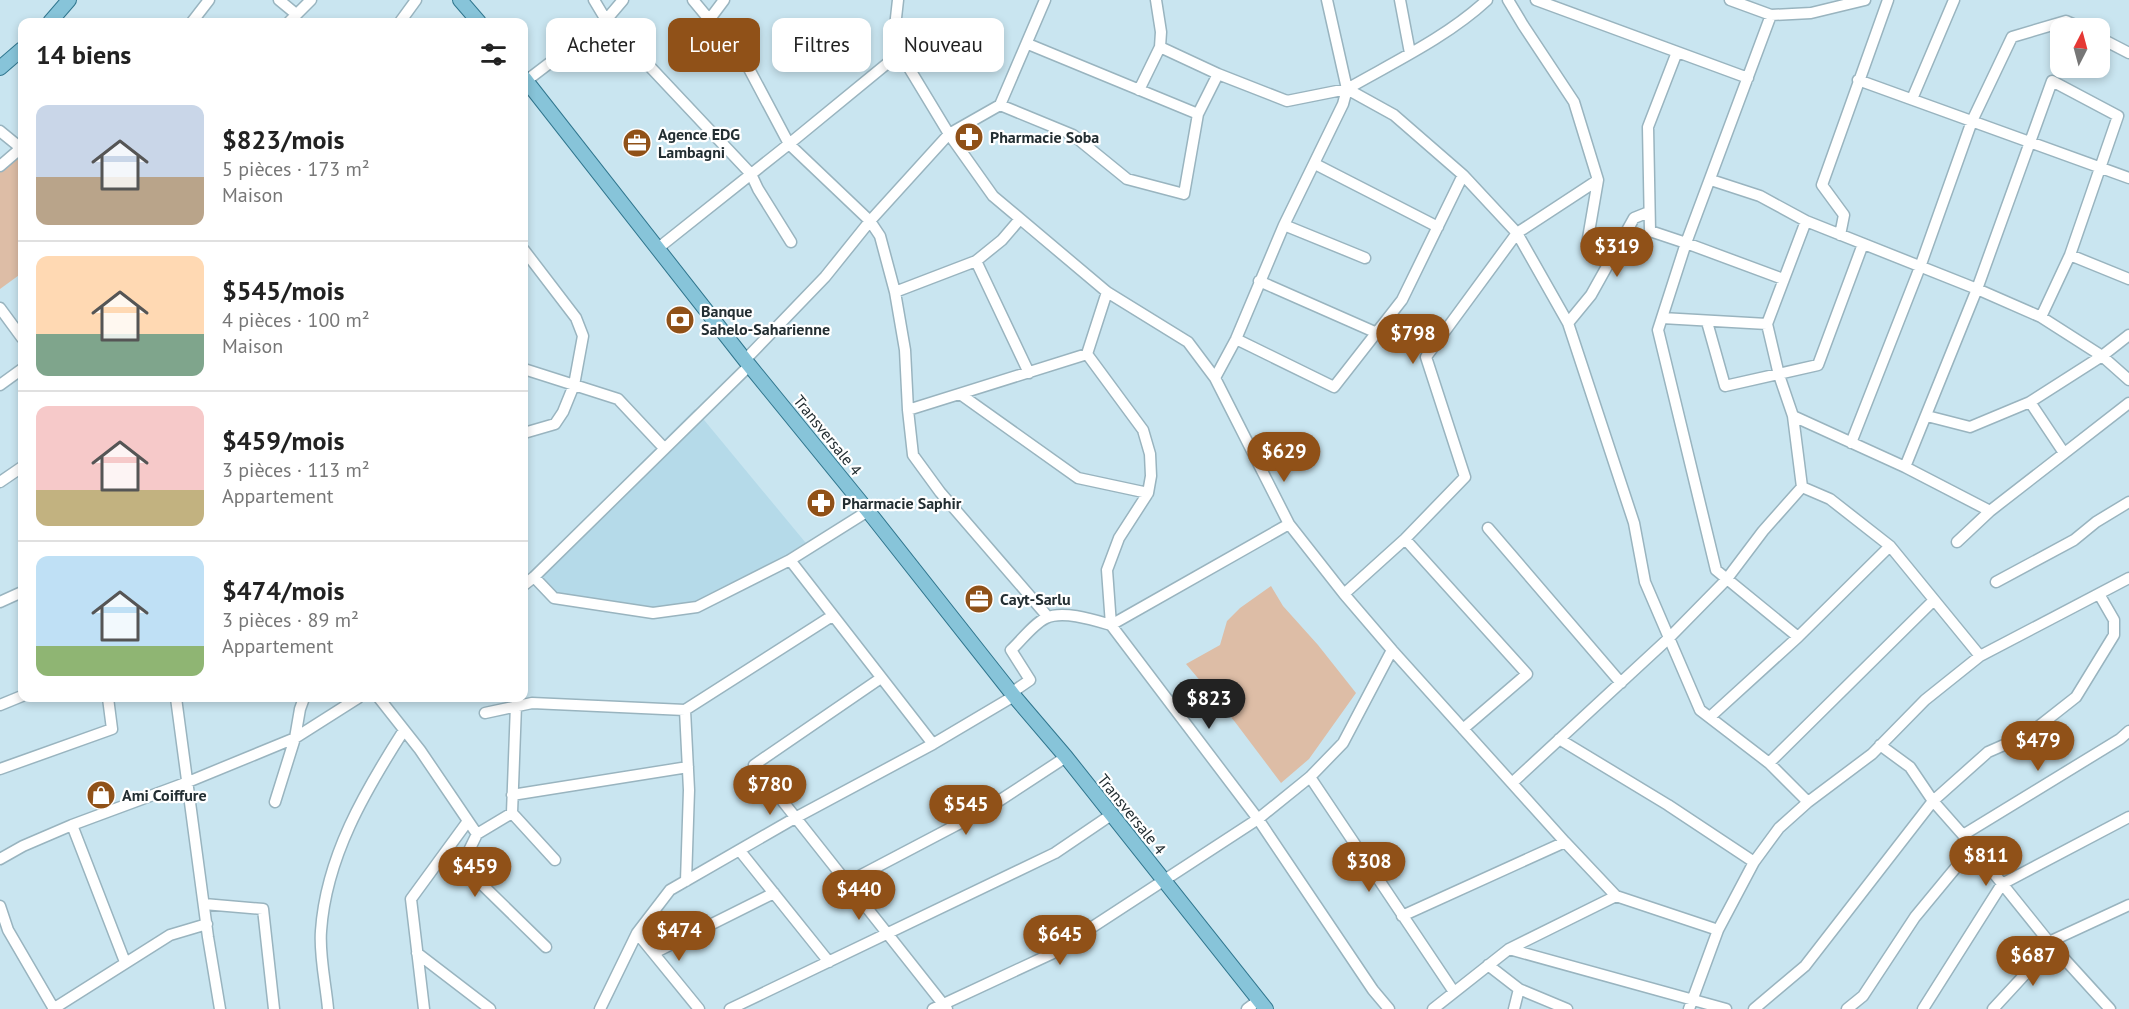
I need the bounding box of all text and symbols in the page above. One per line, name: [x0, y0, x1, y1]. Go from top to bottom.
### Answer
chip: Acheter: [546, 18, 656, 72]
chip: Louer: [668, 18, 760, 72]
chip: Filtres: [772, 18, 871, 72]
chip: Nouveau: [883, 18, 1004, 72]
north arrow: [2050, 18, 2110, 78]
map controls: [2050, 18, 2110, 78]
text: 14 biens: [36, 38, 131, 71]
icon: filters: [477, 38, 510, 71]
pharmacy icon: Pharmacie Soba: [953, 121, 985, 153]
text: $823/mois: [222, 123, 344, 156]
place label: Agence EDG Lambagni: [658, 124, 740, 162]
office icon: Agence EDG Lambagni: [621, 127, 653, 159]
place label: Pharmacie Soba: [990, 127, 1099, 147]
icon: home: [84, 129, 156, 201]
text: 5 pièces · 173 m²: [222, 156, 370, 182]
text: Maison: [222, 182, 283, 208]
pin: $319: [1581, 227, 1653, 278]
text: $319: [1594, 233, 1640, 259]
text: $545/mois: [222, 274, 344, 307]
icon: home: [84, 280, 156, 352]
place label: Banque Sahelo-Saharienne: [701, 301, 830, 339]
bank icon: Banque Sahelo-Saharienne: [664, 304, 696, 336]
text: 4 pièces · 100 m²: [222, 307, 370, 333]
pin: $798: [1377, 314, 1449, 365]
text: $798: [1390, 320, 1436, 346]
text: Maison: [222, 333, 283, 359]
street label: Transversale 4: [790, 391, 867, 479]
text: $459/mois: [222, 424, 344, 457]
icon: home: [84, 430, 156, 502]
pin: $629: [1248, 432, 1320, 483]
text: $629: [1261, 438, 1307, 464]
text: 3 pièces · 113 m²: [222, 457, 370, 483]
text: Appartement: [222, 483, 334, 509]
pharmacy icon: Pharmacie Saphir: [805, 487, 837, 519]
place label: Pharmacie Saphir: [842, 493, 962, 513]
text: $474/mois: [222, 574, 344, 607]
icon: home: [84, 580, 156, 652]
office icon: Cayt-Sarlu: [963, 583, 995, 615]
place label: Cayt-Sarlu: [1000, 589, 1071, 609]
text: 3 pièces · 89 m²: [222, 607, 359, 633]
text: Appartement: [222, 633, 334, 659]
pin: $823: [1173, 679, 1245, 730]
text: $823: [1186, 685, 1232, 711]
pin: $479: [2002, 721, 2074, 772]
text: $479: [2015, 727, 2061, 753]
pin: $780: [734, 765, 806, 816]
street label: Transversale 4: [1094, 770, 1171, 858]
text: $780: [747, 771, 793, 797]
shop icon: Ami Coiffure: [85, 779, 117, 811]
place label: Ami Coiffure: [122, 785, 207, 805]
pin: $545: [930, 785, 1002, 836]
text: $545: [943, 791, 989, 817]
pin: $811: [1950, 836, 2022, 887]
pin: $308: [1333, 842, 1405, 893]
text: $811: [1963, 842, 2009, 868]
pin: $459: [439, 847, 511, 898]
text: $308: [1346, 848, 1392, 874]
text: $459: [452, 853, 498, 879]
pin: $440: [823, 870, 895, 921]
text: $440: [836, 876, 882, 902]
pin: $474: [643, 911, 715, 962]
pin: $645: [1024, 915, 1096, 966]
text: $474: [656, 917, 702, 943]
text: $645: [1037, 921, 1083, 947]
pin: $687: [1997, 936, 2069, 987]
text: $687: [2010, 942, 2056, 968]

